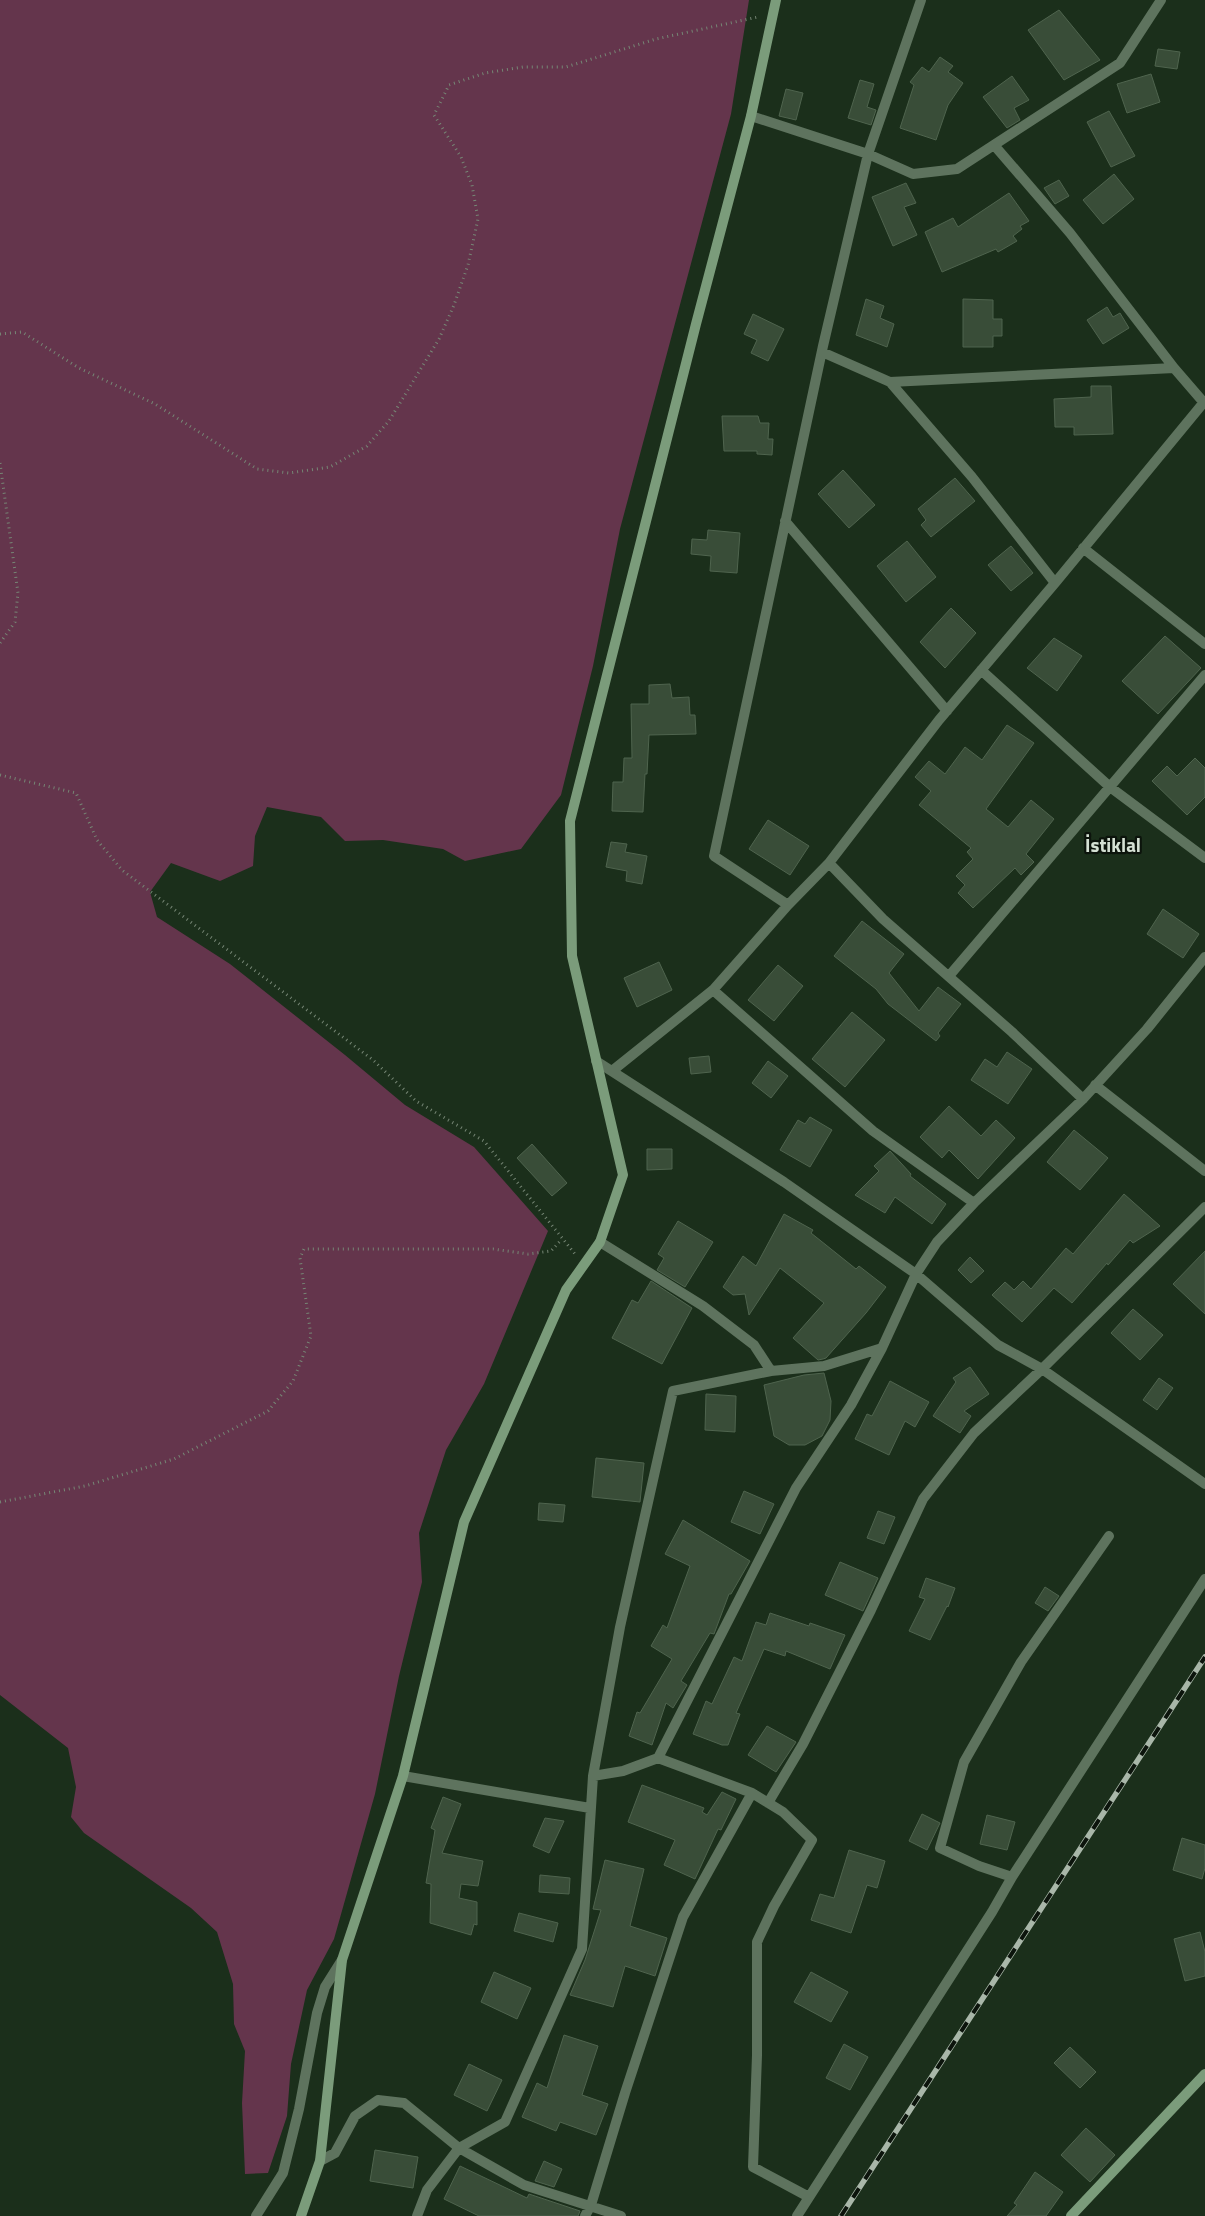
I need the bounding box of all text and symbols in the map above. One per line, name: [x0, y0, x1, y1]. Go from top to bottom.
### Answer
district label: İstiklal: [1085, 830, 1141, 859]

